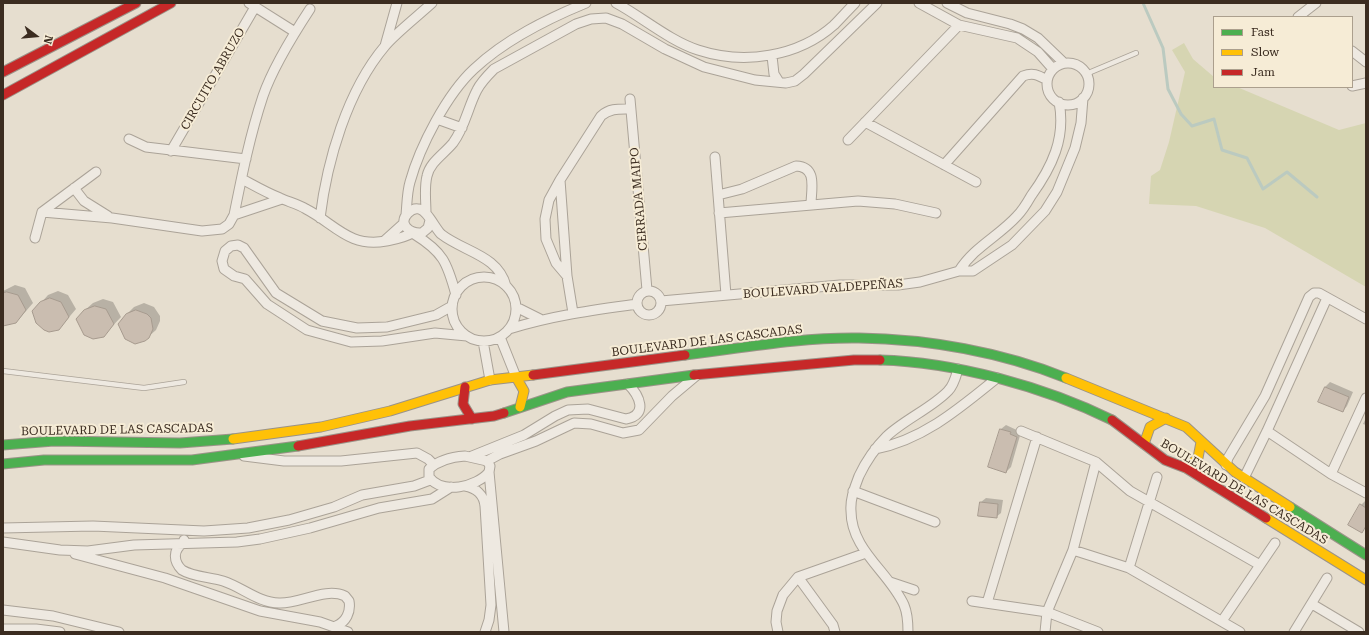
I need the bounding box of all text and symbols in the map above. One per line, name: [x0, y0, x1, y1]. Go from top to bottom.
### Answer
north arrow: [16, 16, 56, 56]
legend: [1213, 16, 1353, 88]
street label: CIRCUITO ABRUZO: [178, 25, 248, 133]
text: Fast: [1251, 25, 1274, 39]
text: N: [41, 34, 55, 45]
text: Slow: [1251, 45, 1279, 59]
text: Jam: [1251, 65, 1275, 79]
street label: CERRADA MAIPO: [627, 147, 651, 251]
street label: BOULEVARD VALDEPEÑAS: [743, 276, 903, 302]
street label: BOULEVARD DE LAS CASCADAS: [611, 322, 803, 360]
street label: BOULEVARD DE LAS CASCADAS: [21, 421, 213, 439]
street label: BOULEVARD DE LAS CASCADAS: [1158, 436, 1330, 548]

